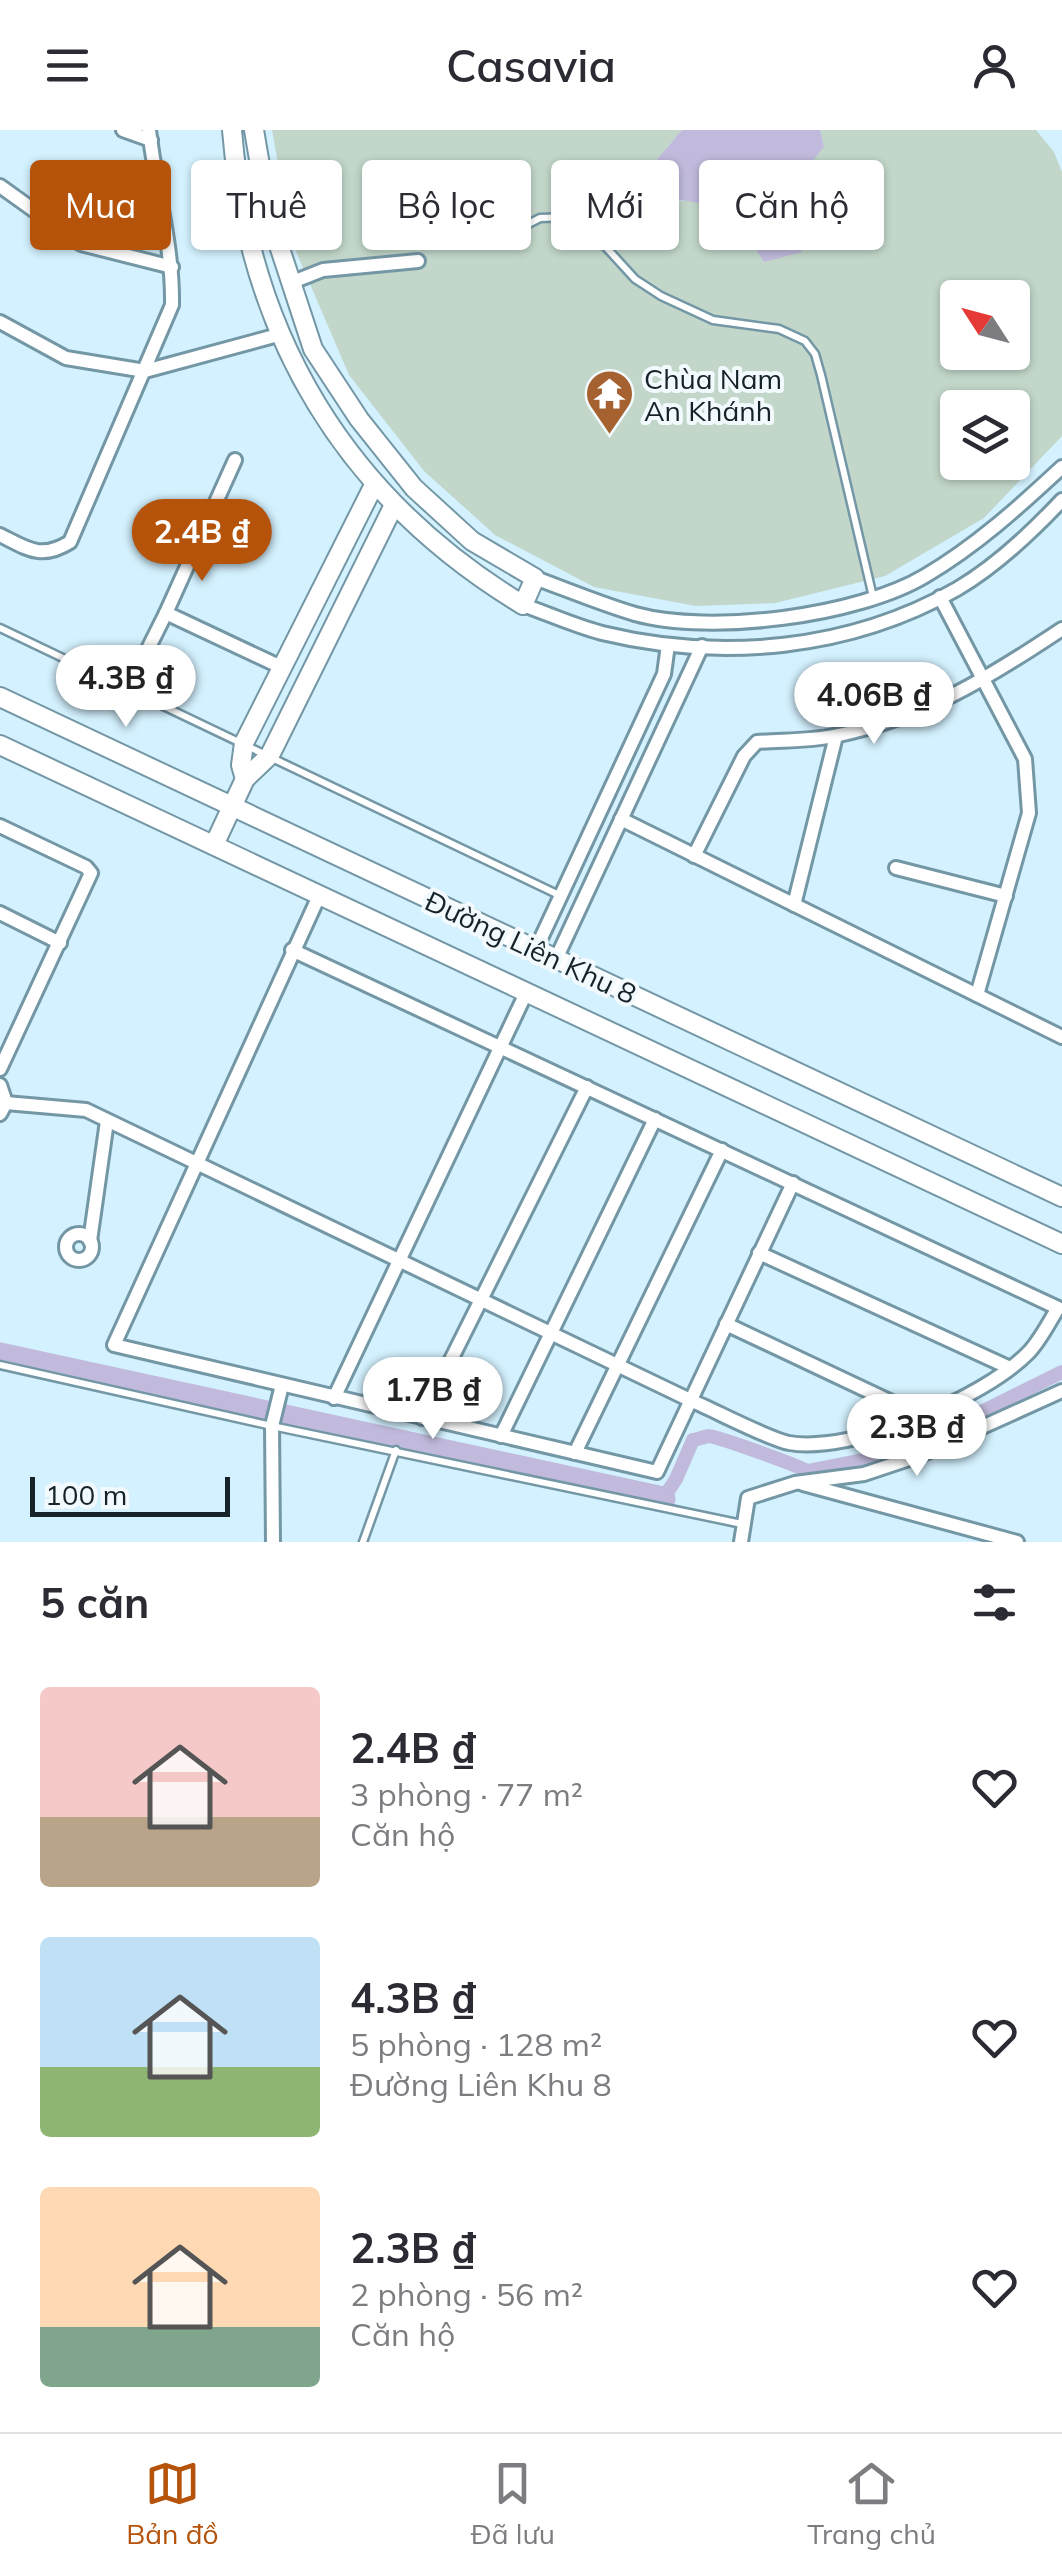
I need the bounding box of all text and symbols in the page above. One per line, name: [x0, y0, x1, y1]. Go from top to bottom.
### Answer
text: Casavia: [446, 37, 616, 93]
icon: menu: [40, 38, 95, 93]
icon: person: [967, 38, 1022, 93]
chip: Mua: [30, 160, 171, 250]
chip: Thuê: [191, 160, 342, 250]
chip: Bộ lọc: [362, 160, 531, 250]
chip: Mới: [551, 160, 679, 250]
chip: Căn hộ: [699, 160, 884, 250]
north arrow: [940, 280, 1030, 370]
map controls: [940, 280, 1030, 480]
place label: Chùa Nam An Khánh: [644, 361, 782, 428]
temple icon: Chùa Nam An Khánh: [583, 368, 635, 436]
button: layers: [940, 390, 1030, 480]
pin: 2.4B ₫: [121, 499, 283, 584]
text: 2.4B ₫: [154, 511, 250, 551]
pin: 4.3B ₫: [45, 645, 207, 730]
text: 4.3B ₫: [78, 657, 174, 697]
pin: 4.06B ₫: [782, 662, 966, 747]
text: 4.06B ₫: [816, 674, 932, 714]
street label: Đường Liên Khu 8: [420, 883, 642, 1011]
pin: 1.7B ₫: [352, 1357, 514, 1442]
text: 1.7B ₫: [385, 1369, 481, 1409]
pin: 2.3B ₫: [836, 1394, 998, 1479]
text: 2.3B ₫: [869, 1406, 965, 1446]
scale bar: [30, 1472, 230, 1516]
text: 100 m: [45, 1477, 127, 1512]
icon: filters: [967, 1575, 1022, 1630]
text: 5 căn: [40, 1576, 149, 1629]
text: 2.4B ₫: [350, 1721, 477, 1774]
icon: home: [120, 1727, 240, 1847]
icon: heart: [967, 1760, 1022, 1815]
text: 3 phòng · 77 m²: [350, 1774, 583, 1814]
text: Căn hộ: [350, 1814, 455, 1854]
text: 4.3B ₫: [350, 1971, 477, 2024]
icon: home: [120, 1977, 240, 2097]
icon: heart: [967, 2010, 1022, 2065]
text: 5 phòng · 128 m²: [350, 2024, 602, 2064]
text: Đường Liên Khu 8: [350, 2064, 612, 2104]
text: 2.3B ₫: [350, 2221, 477, 2274]
icon: home: [120, 2227, 240, 2347]
icon: heart: [967, 2260, 1022, 2315]
text: 2 phòng · 56 m²: [350, 2274, 583, 2314]
text: Căn hộ: [350, 2314, 455, 2354]
tab: Bản đồ: [126, 2456, 219, 2551]
tab: Đã lưu: [471, 2456, 555, 2551]
tab: Trang chủ: [807, 2456, 936, 2551]

